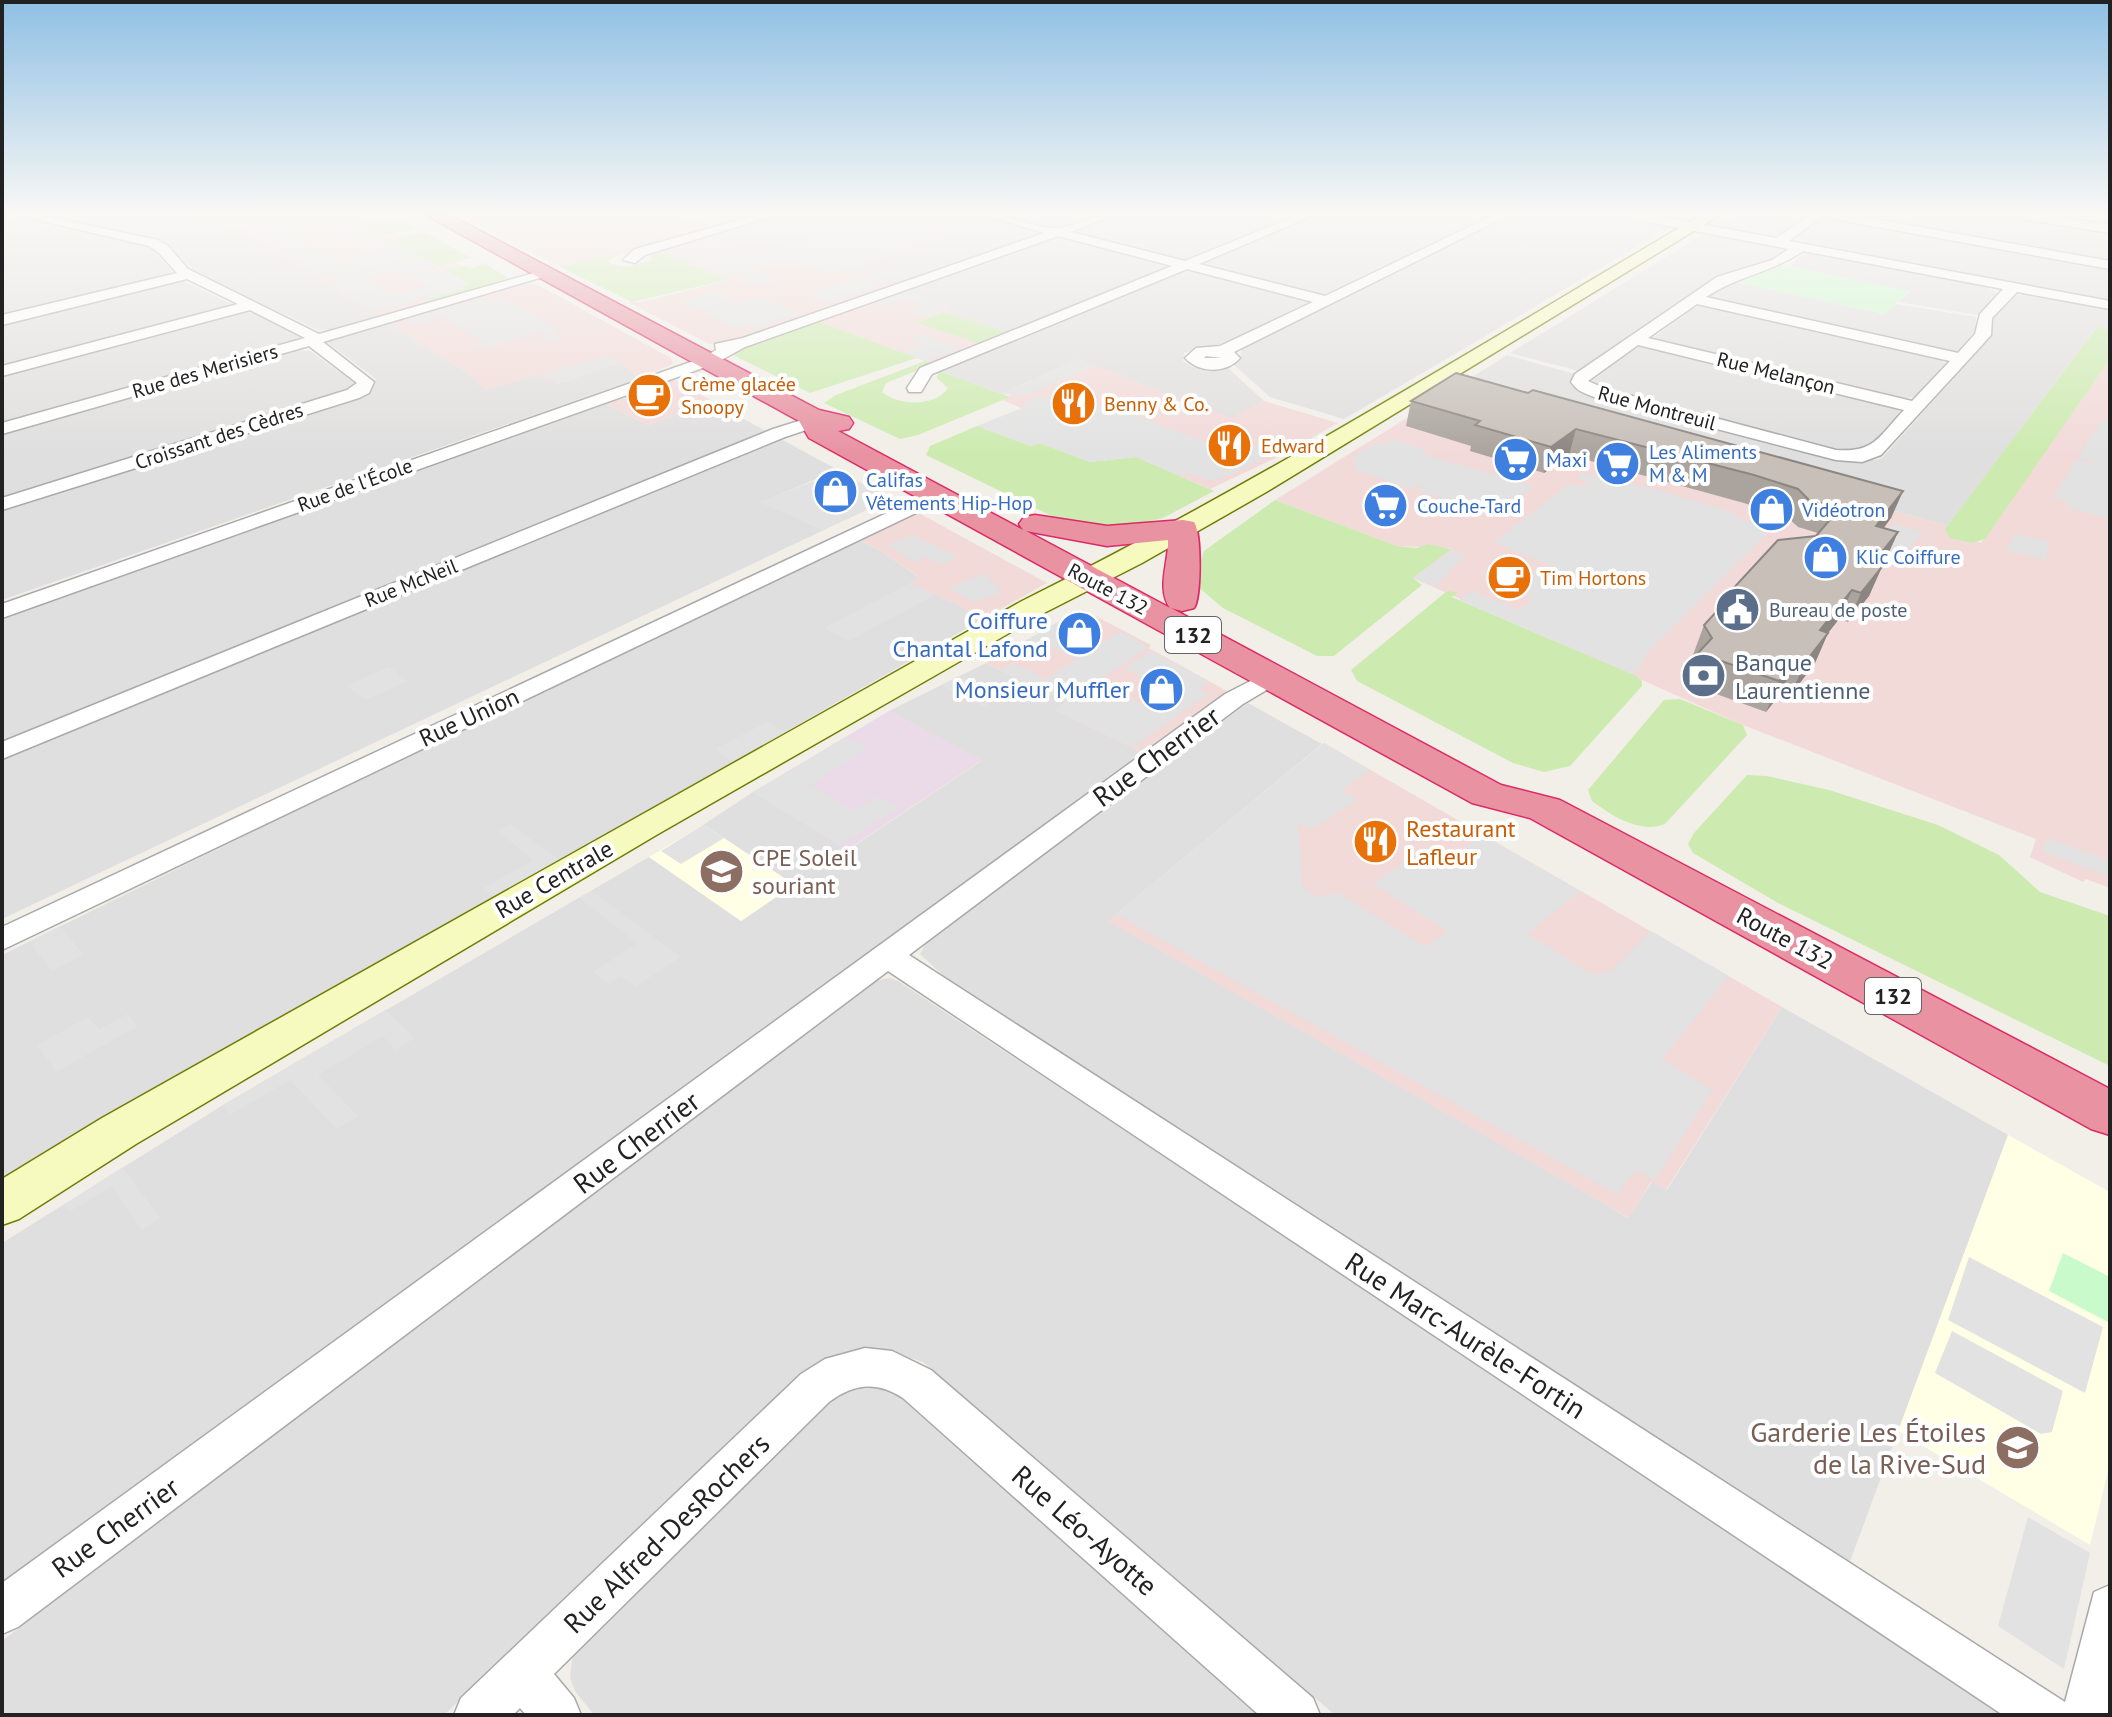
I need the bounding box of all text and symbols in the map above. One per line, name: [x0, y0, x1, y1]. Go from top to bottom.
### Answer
street label: Rue des Merisiers: [129, 338, 281, 404]
street label: Rue Melançon: [1714, 346, 1838, 400]
place label: Crème glacée Snoopy: [681, 371, 796, 420]
cafe icon: Crème glacée Snoopy: [626, 372, 674, 420]
restaurant icon: Benny & Co.: [1049, 380, 1097, 428]
street label: Rue Montreuil: [1595, 380, 1719, 436]
place label: Benny & Co.: [1104, 391, 1209, 417]
street label: Croissant des Cèdres: [132, 397, 306, 475]
restaurant icon: Edward: [1206, 422, 1254, 470]
place label: Edward: [1261, 433, 1325, 459]
supermarket icon: Maxi: [1491, 436, 1539, 484]
place label: Les Aliments M & M: [1649, 439, 1757, 488]
supermarket icon: Les Aliments M & M: [1594, 440, 1642, 488]
place label: Maxi: [1546, 447, 1587, 473]
street label: Rue de l'École: [294, 452, 416, 518]
shop icon: Califas Vêtements Hip-Hop: [811, 467, 859, 515]
place label: Califas Vêtements Hip-Hop: [865, 467, 1033, 516]
supermarket icon: Couche-Tard: [1362, 482, 1410, 530]
shop icon: Vidéotron: [1747, 486, 1795, 534]
place label: Couche-Tard: [1417, 493, 1521, 519]
place label: Vidéotron: [1801, 497, 1885, 523]
shop icon: Klic Coiffure: [1801, 533, 1849, 581]
place label: Klic Coiffure: [1856, 544, 1961, 570]
street label: Rue McNeil: [361, 553, 461, 613]
cafe icon: Tim Hortons: [1485, 554, 1533, 602]
street label: Route 132: [1063, 557, 1153, 621]
place label: Tim Hortons: [1540, 565, 1646, 591]
public building icon: Bureau de poste: [1714, 586, 1762, 634]
place label: Bureau de poste: [1769, 597, 1907, 623]
place label: Coiffure Chantal Lafond: [893, 605, 1048, 664]
shop icon: Coiffure Chantal Lafond: [1055, 610, 1103, 658]
road number: 132: [1165, 617, 1221, 653]
place label: Banque Laurentienne: [1735, 647, 1870, 706]
bank icon: Banque Laurentienne: [1680, 652, 1728, 700]
shop icon: Monsieur Muffler: [1137, 665, 1185, 713]
place label: Monsieur Muffler: [955, 674, 1130, 705]
street label: Rue Union: [414, 680, 524, 754]
street label: Rue Cherrier: [1085, 697, 1228, 815]
place label: Restaurant Lafleur: [1406, 813, 1516, 872]
restaurant icon: Restaurant Lafleur: [1351, 818, 1399, 866]
street label: Rue Centrale: [489, 833, 619, 925]
place label: CPE Soleil souriant: [752, 842, 857, 901]
school or university icon: CPE Soleil souriant: [697, 847, 745, 895]
street label: Route 132: [1732, 900, 1838, 976]
road number: 132: [1865, 978, 1921, 1014]
street label: Rue Cherrier: [565, 1082, 707, 1202]
street label: Rue Marc-Aurèle-Fortin: [1339, 1243, 1593, 1427]
place label: Garderie Les Étoiles de la Rive-Sud: [1750, 1413, 1986, 1482]
school or university icon: Garderie Les Étoiles de la Rive-Sud: [1993, 1423, 2041, 1471]
street label: Rue Alfred-DesRochers: [555, 1425, 777, 1641]
street label: Rue Léo-Ayotte: [1005, 1457, 1165, 1603]
street label: Rue Cherrier: [44, 1468, 187, 1586]

